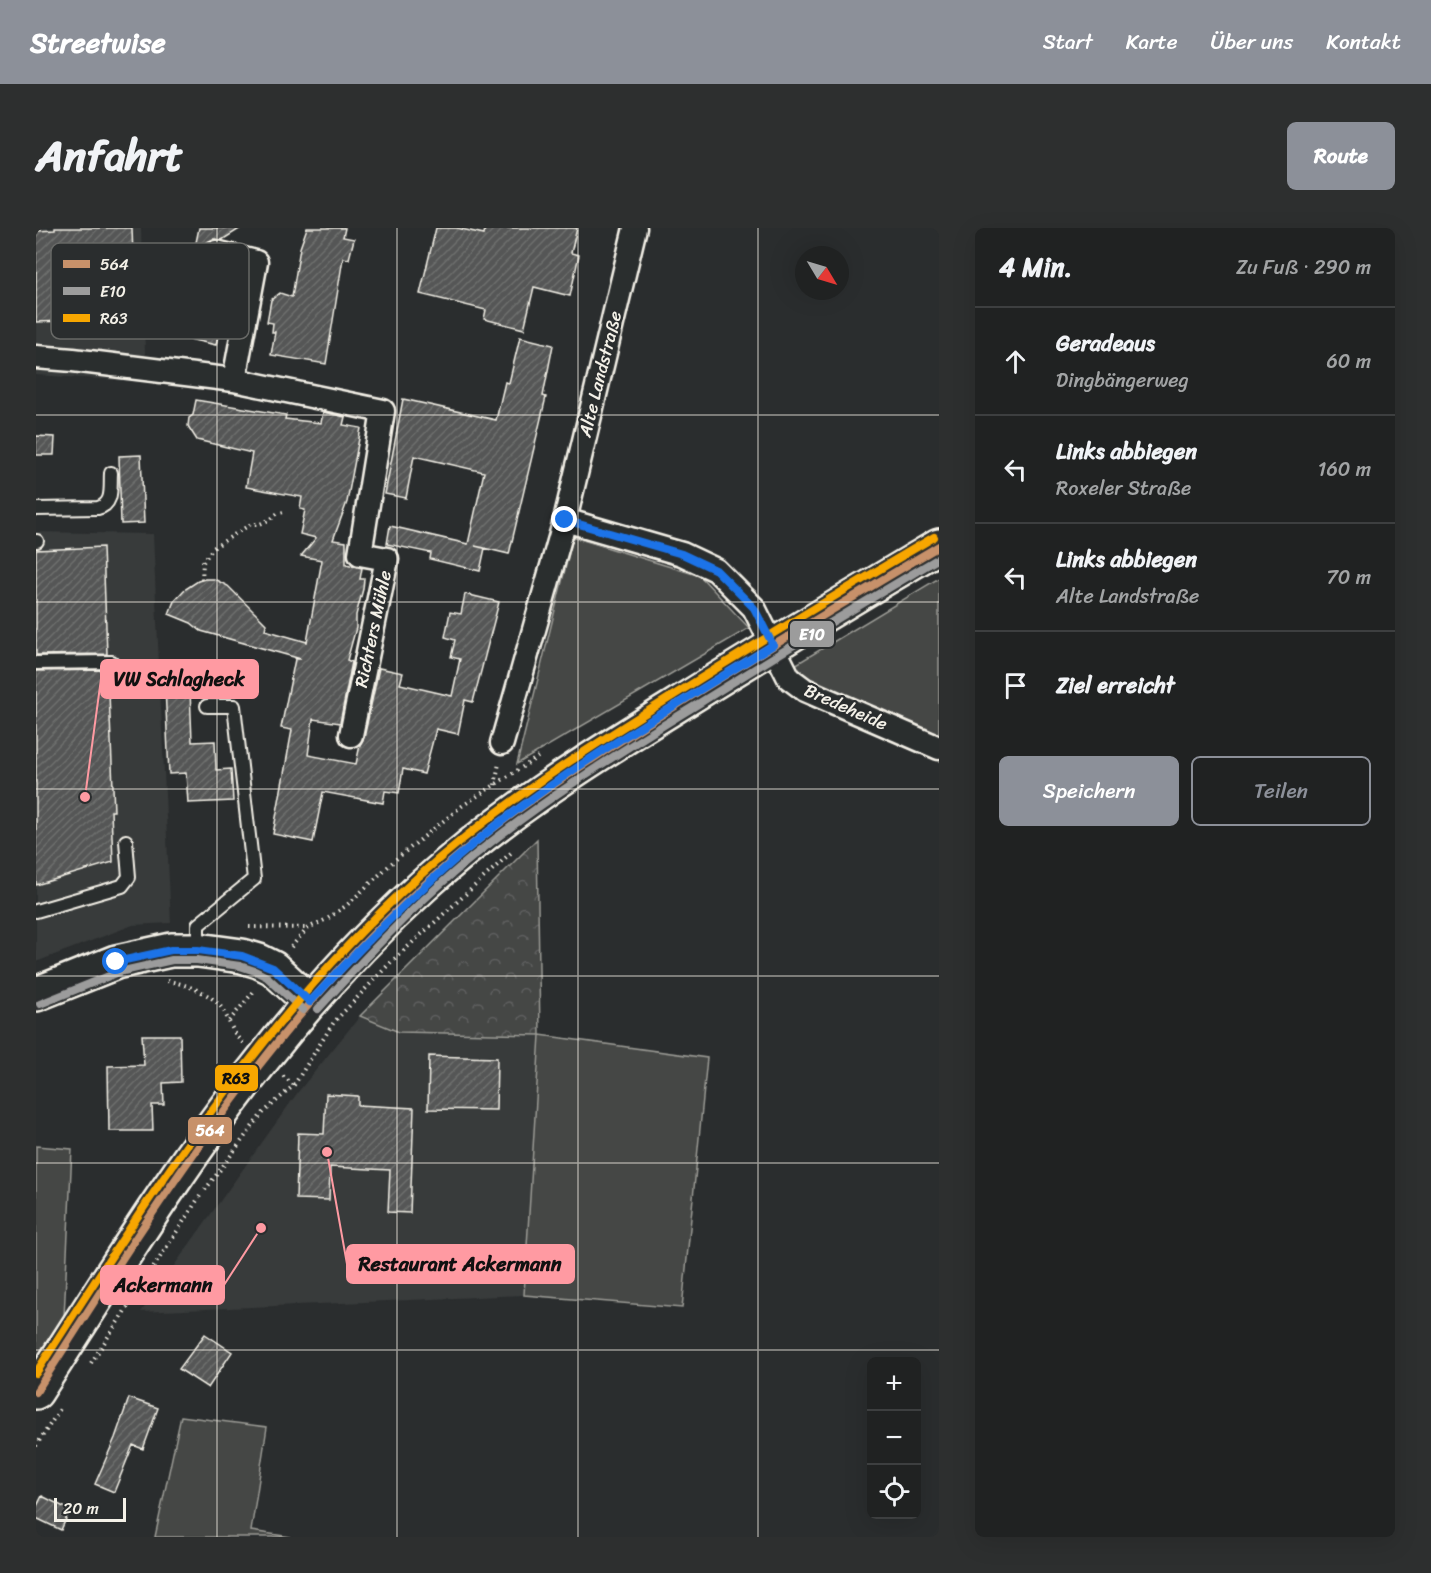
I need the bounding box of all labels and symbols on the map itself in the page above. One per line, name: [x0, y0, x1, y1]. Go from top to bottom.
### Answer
legend: [51, 243, 249, 339]
north arrow: [795, 246, 849, 300]
text: 564: [100, 250, 129, 279]
text: E10: [100, 277, 126, 306]
text: R63: [100, 304, 128, 333]
street label: Alte Landstraße: [569, 308, 631, 441]
route end: [551, 506, 577, 532]
street label: Richters Mühle: [345, 567, 401, 691]
line badge: E10: [789, 620, 835, 648]
text: E10: [799, 620, 825, 649]
callout: VW Schlagheck: [101, 660, 258, 698]
text: VW Schlagheck: [113, 662, 246, 697]
street label: Bredeheide: [799, 674, 893, 740]
route start: [102, 948, 128, 974]
line badge: R63: [214, 1064, 259, 1092]
text: R63: [221, 1064, 250, 1093]
line badge: 564: [187, 1116, 233, 1145]
text: 564: [196, 1116, 224, 1145]
callout: Restaurant Ackermann: [347, 1245, 574, 1283]
text: Restaurant Ackermann: [357, 1247, 562, 1282]
callout: Ackermann: [101, 1266, 224, 1304]
text: Ackermann: [112, 1268, 213, 1303]
scale bar: [54, 1495, 126, 1522]

